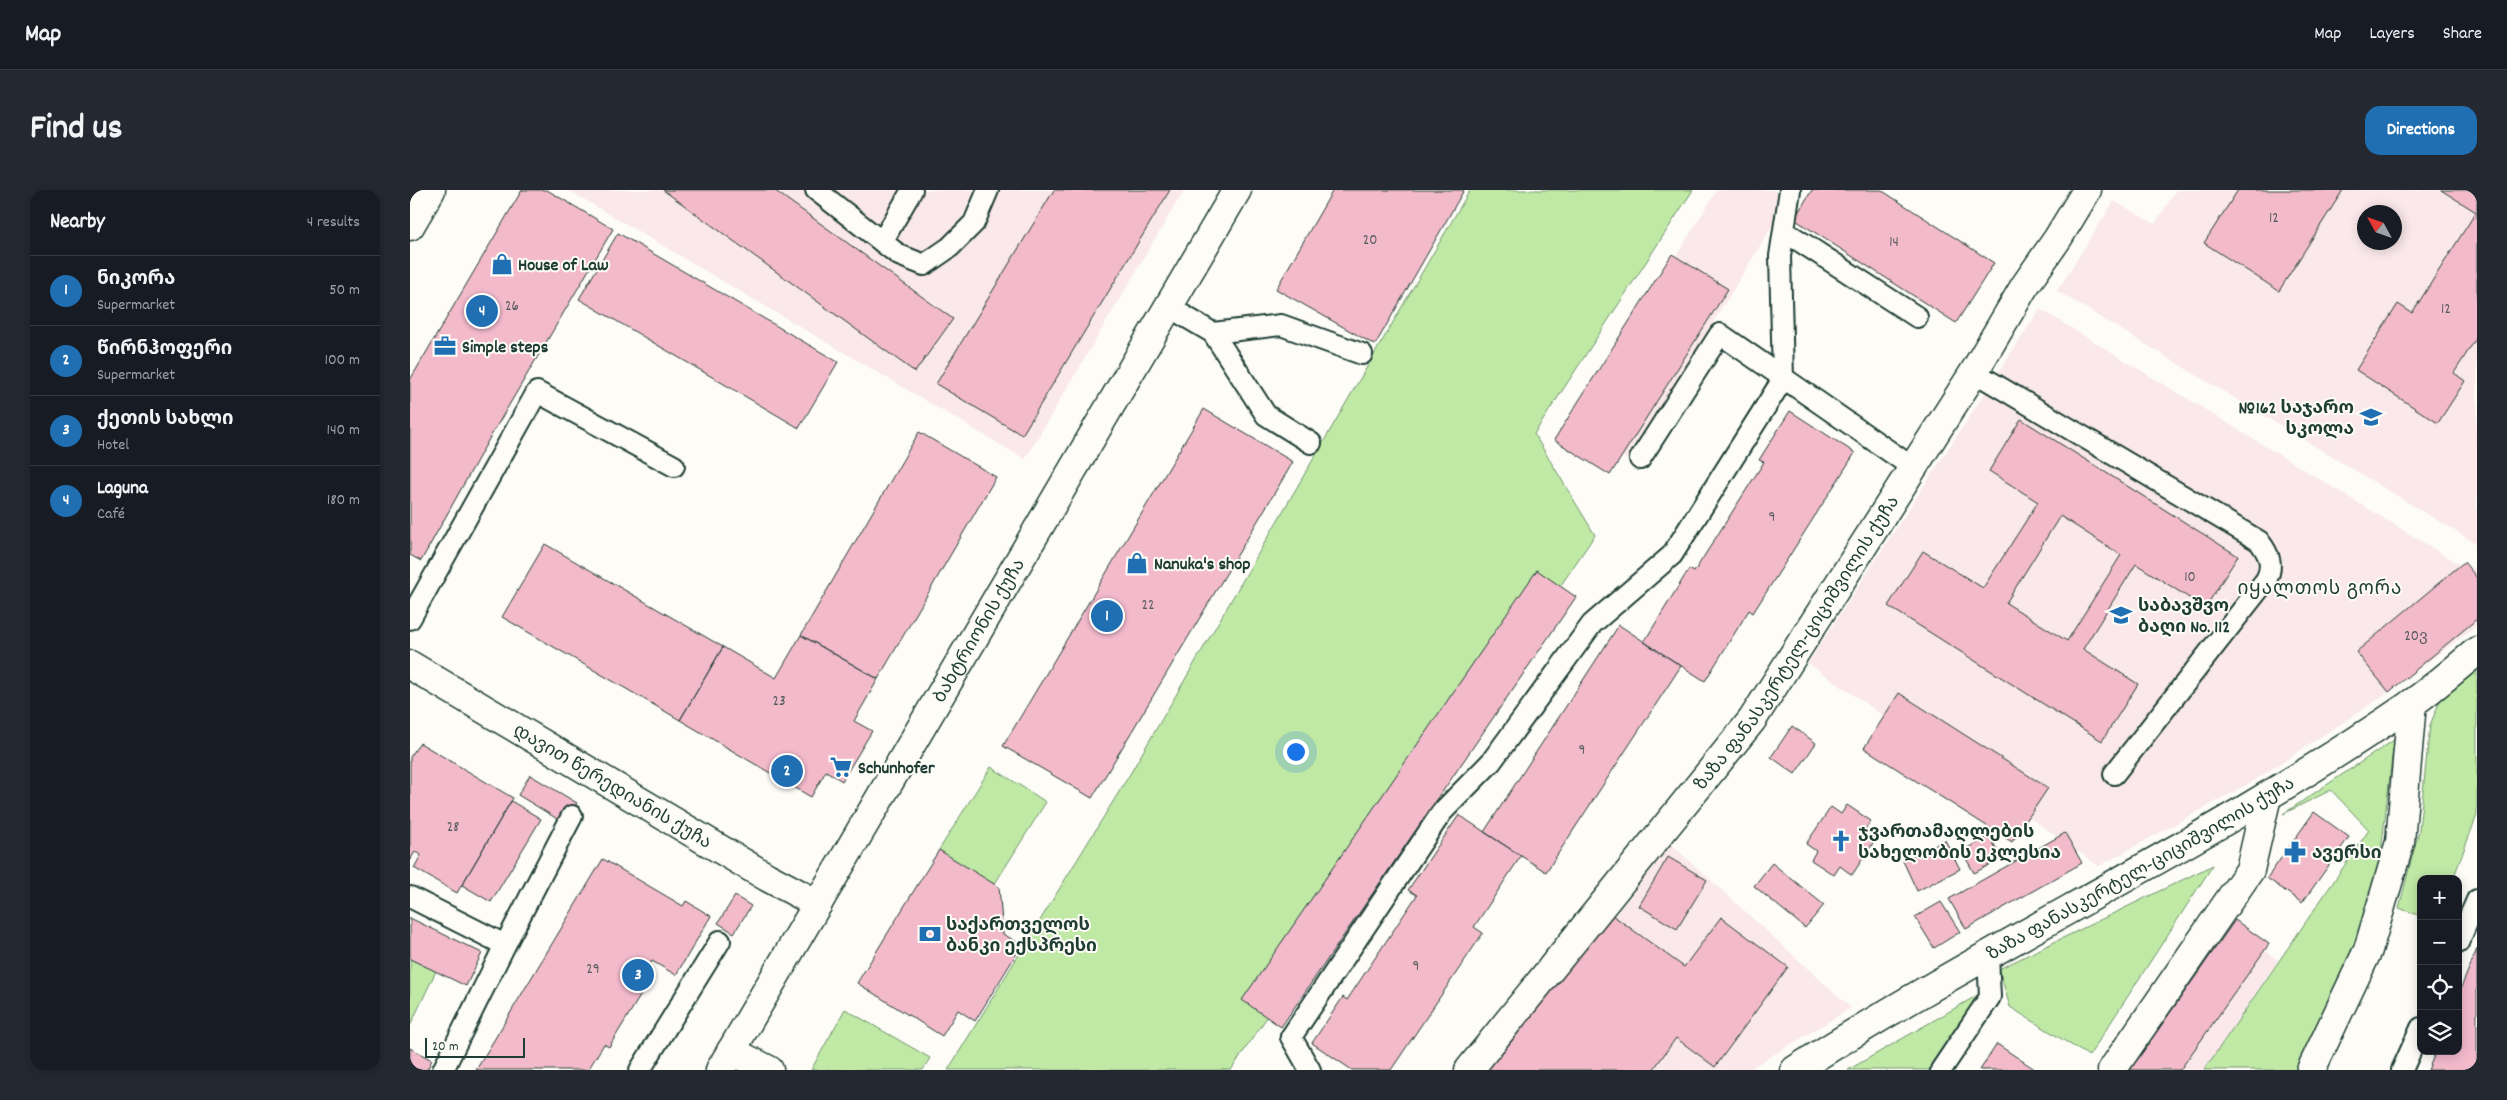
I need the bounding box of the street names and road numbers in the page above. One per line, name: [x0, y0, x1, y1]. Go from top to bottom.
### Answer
street label: ზაზა ფანასკერტელ-ციციშვილის ქუჩა: [1690, 492, 1907, 797]
street label: ბახტრიონის ქუჩა: [928, 555, 1033, 708]
street label: დავით წერედიანის ქუჩა: [508, 719, 715, 856]
street label: ზაზა ფანასკერტელ-ციციშვილის ქუჩა: [1983, 772, 2300, 968]

